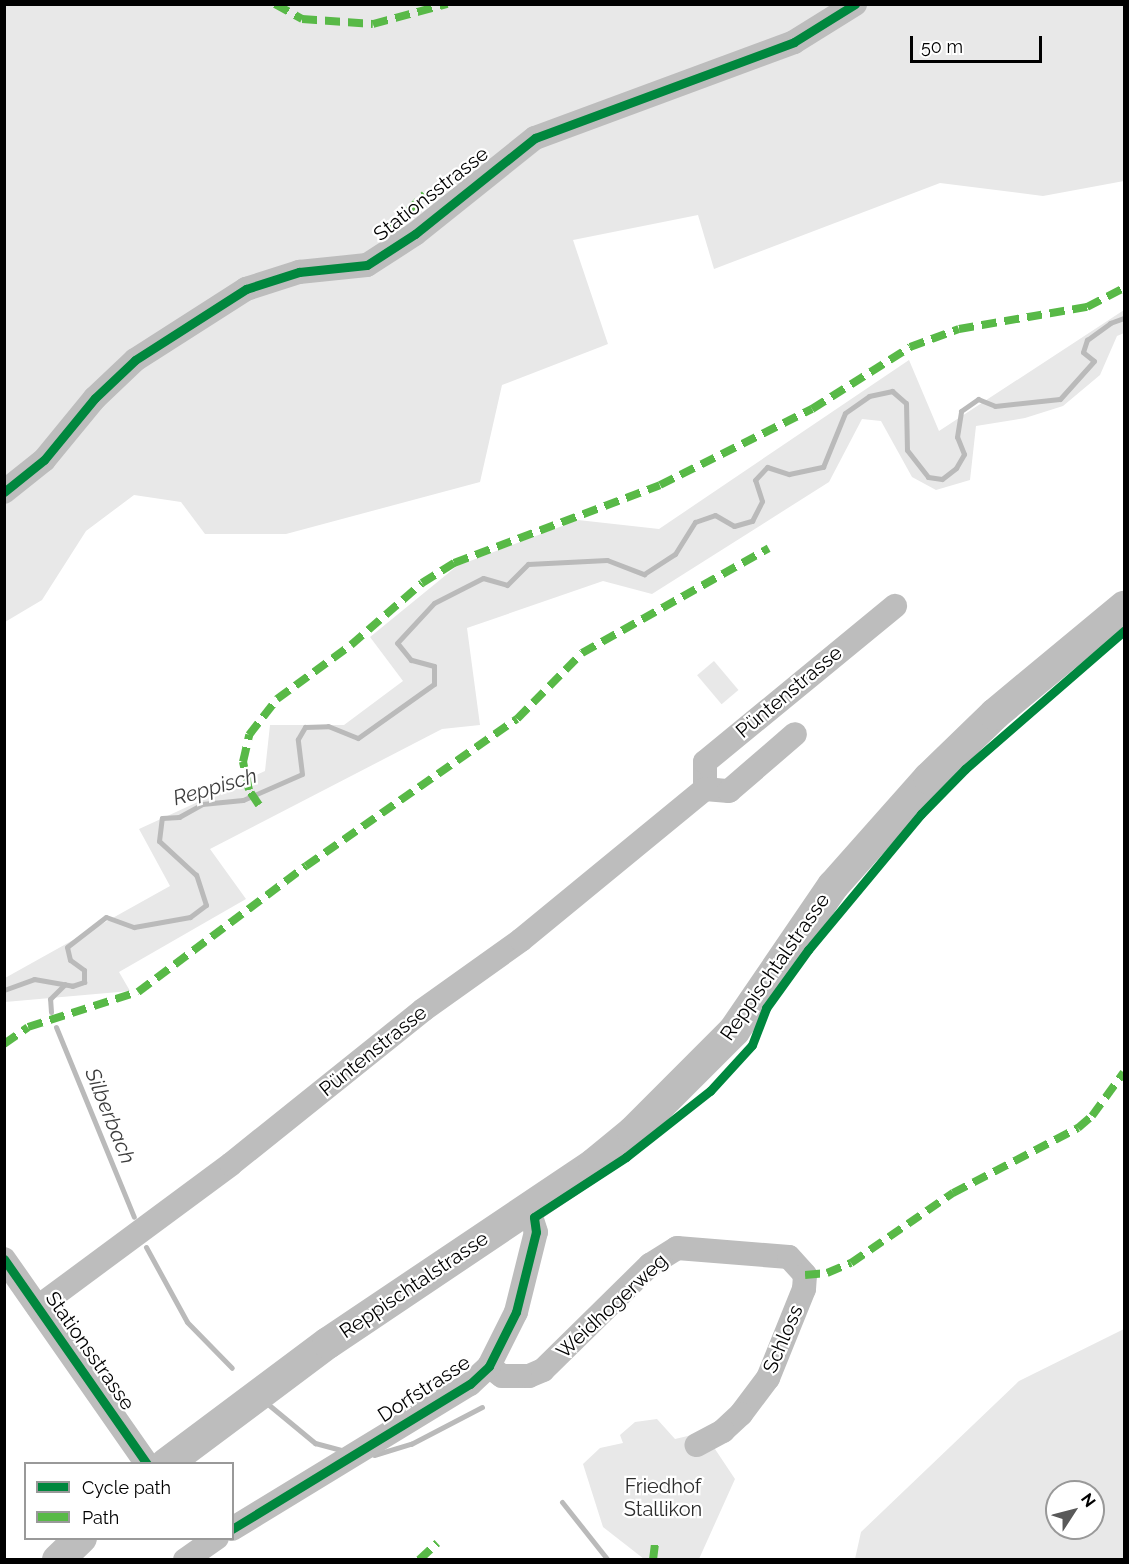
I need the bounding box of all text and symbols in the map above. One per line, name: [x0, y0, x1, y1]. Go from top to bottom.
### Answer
scale bar: [913, 24, 1045, 62]
text: 50 m: [921, 36, 963, 57]
street label: Stationsstrasse: [369, 142, 493, 246]
street label: Püntenstrasse: [731, 641, 847, 743]
water label: Reppisch: [170, 763, 260, 811]
street label: Reppischtalstrasse: [715, 889, 835, 1045]
street label: Püntenstrasse: [315, 1000, 431, 1102]
water label: Silberbach: [79, 1064, 141, 1168]
street label: Reppischtalstrasse: [335, 1226, 493, 1344]
street label: Weidhogerweg: [552, 1249, 672, 1363]
street label: Stationsstrasse: [40, 1287, 140, 1415]
street label: Schloss: [758, 1301, 808, 1377]
street label: Dorfstrasse: [373, 1350, 475, 1428]
legend: [24, 1462, 234, 1540]
park label: Friedhof Stallikon: [624, 1474, 702, 1521]
text: Cycle path: [82, 1477, 171, 1498]
north arrow: [1045, 1480, 1105, 1540]
text: N: [1077, 1490, 1100, 1511]
text: Path: [82, 1507, 119, 1528]

